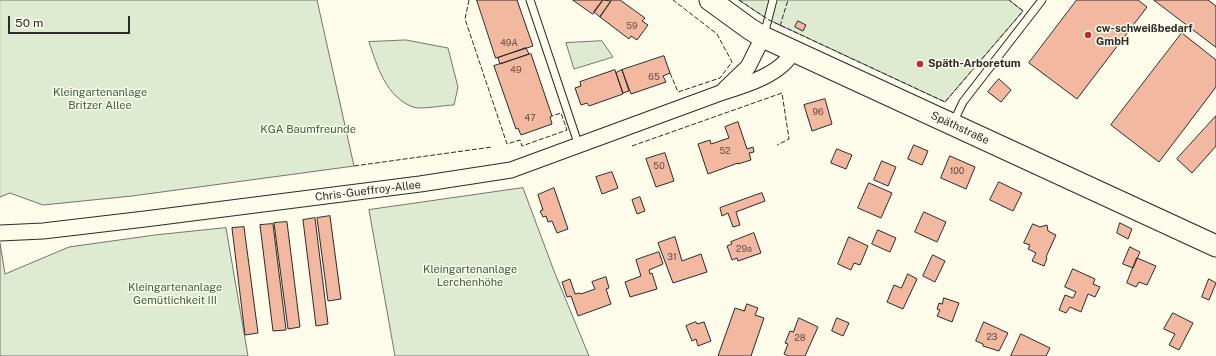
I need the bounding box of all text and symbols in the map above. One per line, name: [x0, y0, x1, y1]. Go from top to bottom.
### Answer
scale bar: [10, 8, 132, 34]
text: 50 m: [15, 16, 43, 30]
house number: 59: [626, 21, 638, 31]
place label: cw-schweißbedarf GmbH: [1096, 22, 1193, 48]
marker: cw-schweißbedarf GmbH: [1083, 30, 1093, 40]
house number: 49A: [500, 38, 518, 48]
place label: Späth-Arboretum: [928, 57, 1021, 71]
marker: Späth-Arboretum: [915, 59, 925, 69]
house number: 49: [510, 65, 522, 75]
house number: 65: [648, 72, 660, 82]
park label: Kleingartenanlage Britzer Allee: [53, 86, 147, 112]
house number: 96: [812, 107, 824, 117]
street label: Späthstraße: [929, 109, 991, 147]
house number: 47: [524, 113, 536, 123]
park label: KGA Baumfreunde: [260, 123, 356, 137]
house number: 52: [719, 146, 731, 156]
house number: 50: [653, 161, 665, 171]
house number: 100: [950, 166, 964, 176]
street label: Chris-Gueffroy-Allee: [314, 178, 422, 204]
house number: 29a: [736, 244, 752, 254]
house number: 31: [667, 252, 677, 262]
park label: Kleingartenanlage Lerchenhöhe: [423, 263, 517, 289]
park label: Kleingartenanlage Gemütlichkeit III: [128, 281, 222, 307]
house number: 23: [986, 332, 998, 342]
house number: 28: [794, 333, 806, 343]

